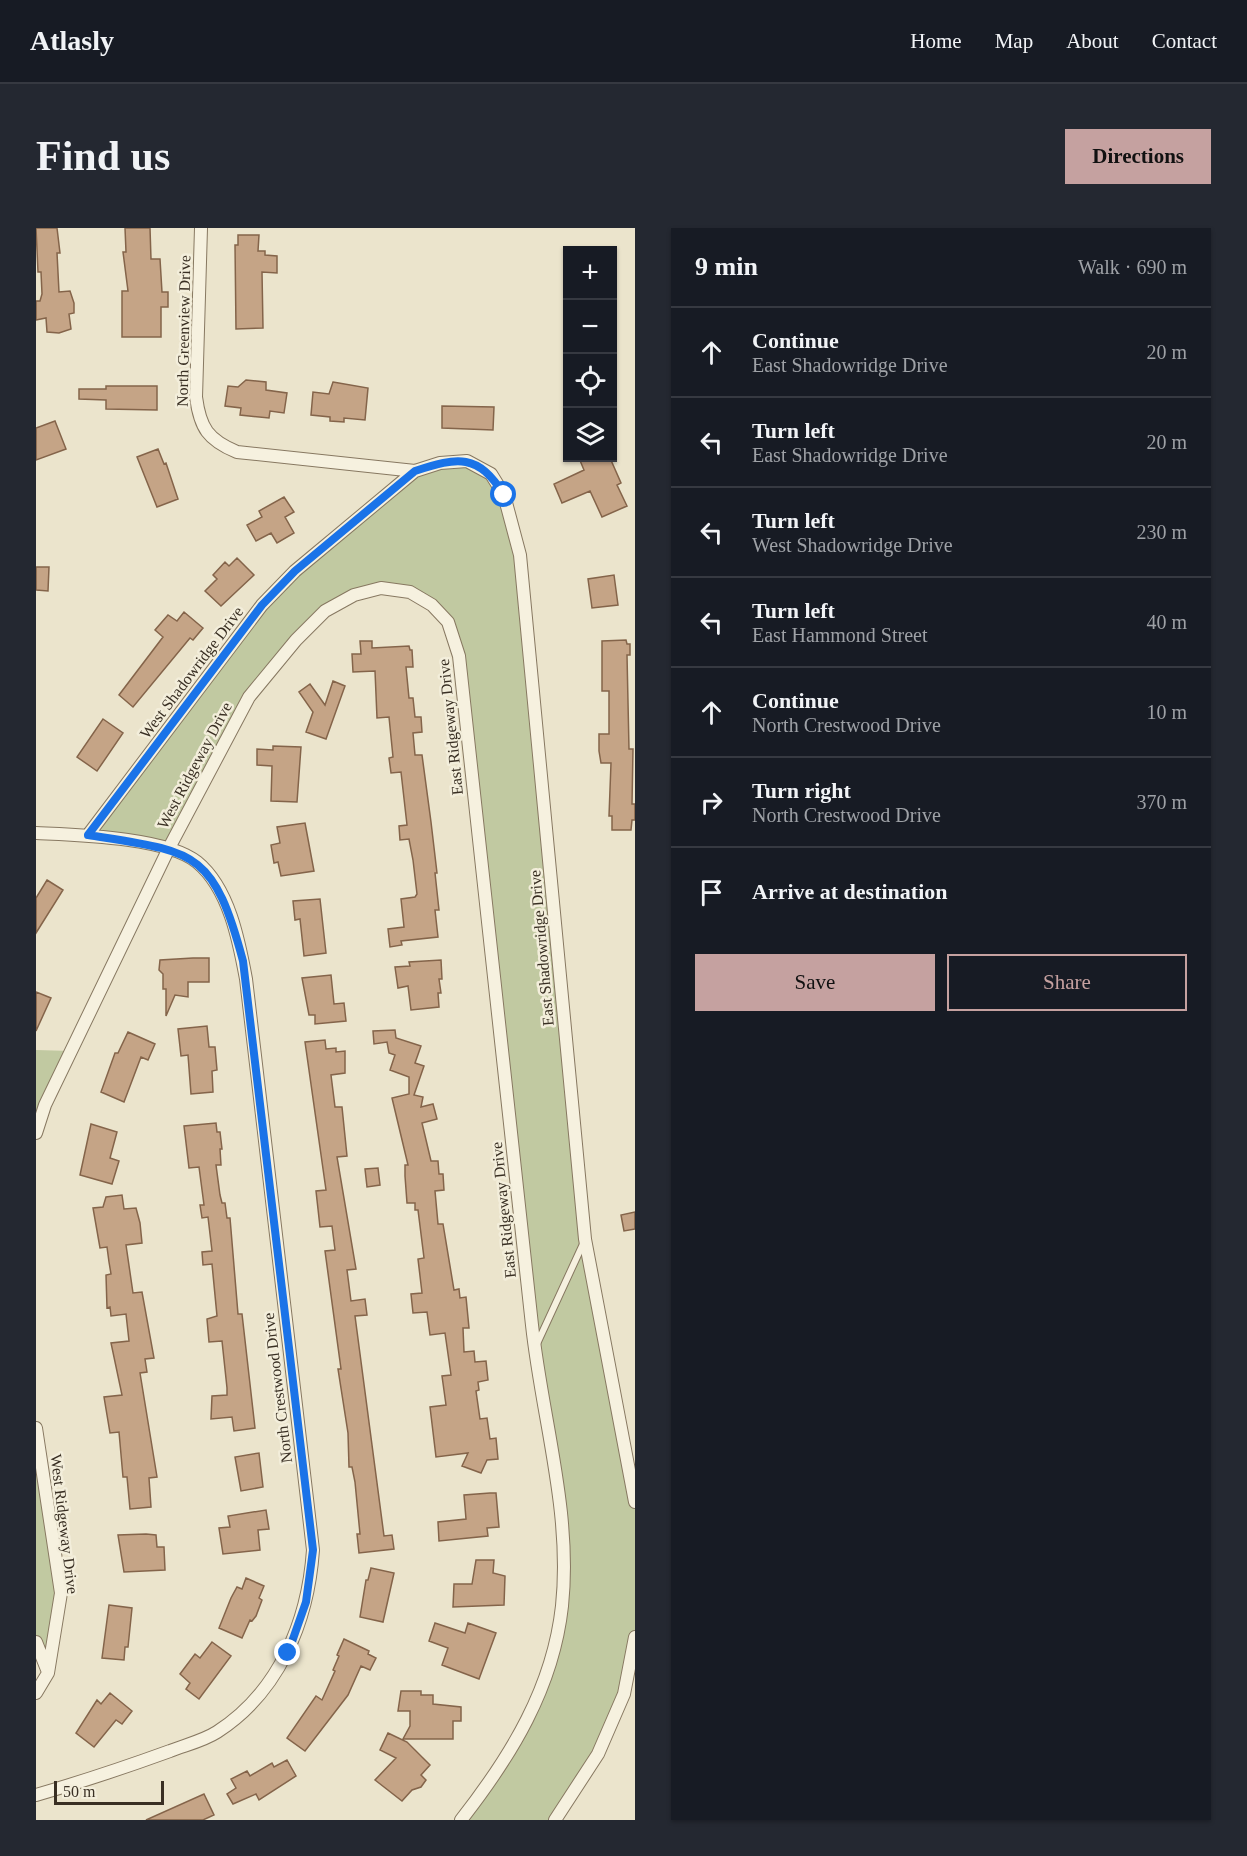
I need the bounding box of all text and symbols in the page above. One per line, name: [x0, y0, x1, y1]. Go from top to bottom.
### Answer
text: Atlasly: [30, 25, 114, 56]
text: Home: [910, 29, 962, 53]
text: Map: [995, 29, 1033, 53]
text: About: [1066, 29, 1119, 53]
text: Contact: [1152, 29, 1217, 53]
button: Directions: [1065, 129, 1211, 184]
text: Find us: [36, 133, 170, 179]
map controls: [563, 246, 617, 462]
button: +: [563, 246, 617, 300]
text: 9 min: [695, 252, 758, 281]
street label: North Greenview Drive: [174, 255, 193, 407]
text: Walk · 690 m: [1078, 256, 1187, 278]
button: −: [563, 300, 617, 354]
text: Continue: [752, 328, 839, 353]
icon: ahead: [695, 336, 728, 369]
text: 20 m: [1146, 341, 1187, 363]
button: locate: [563, 354, 617, 408]
text: East Shadowridge Drive: [752, 354, 948, 376]
button: layers: [563, 408, 617, 462]
text: Turn left: [752, 418, 835, 443]
icon: left: [695, 426, 728, 459]
text: 20 m: [1146, 431, 1187, 453]
text: East Shadowridge Drive: [752, 444, 948, 466]
route start: [490, 481, 516, 507]
text: Turn left: [752, 508, 835, 533]
icon: left: [695, 516, 728, 549]
text: 230 m: [1136, 521, 1187, 543]
text: West Shadowridge Drive: [752, 534, 953, 556]
text: Turn left: [752, 598, 835, 623]
street label: West Shadowridge Drive: [136, 603, 247, 742]
icon: left: [695, 606, 728, 639]
text: 40 m: [1146, 611, 1187, 633]
text: East Hammond Street: [752, 624, 928, 646]
street label: East Ridgeway Drive: [435, 658, 467, 796]
text: Continue: [752, 688, 839, 713]
icon: ahead: [695, 696, 728, 729]
street label: West Ridgeway Drive: [154, 699, 236, 832]
text: 10 m: [1146, 701, 1187, 723]
text: North Crestwood Drive: [752, 714, 941, 736]
text: Turn right: [752, 778, 851, 803]
icon: right: [695, 786, 728, 819]
text: 370 m: [1136, 791, 1187, 813]
text: North Crestwood Drive: [752, 804, 941, 826]
street label: East Shadowridge Drive: [526, 869, 558, 1027]
icon: arrive: [695, 876, 728, 909]
text: Arrive at destination: [752, 879, 948, 904]
button: Save: [695, 954, 935, 1011]
button: Share: [947, 954, 1187, 1011]
street label: East Ridgeway Drive: [488, 1141, 520, 1279]
street label: North Crestwood Drive: [260, 1312, 295, 1464]
street label: West Ridgeway Drive: [46, 1453, 82, 1595]
route end: [274, 1639, 300, 1665]
scale bar: [54, 1778, 164, 1806]
text: 50 m: [63, 1783, 95, 1800]

